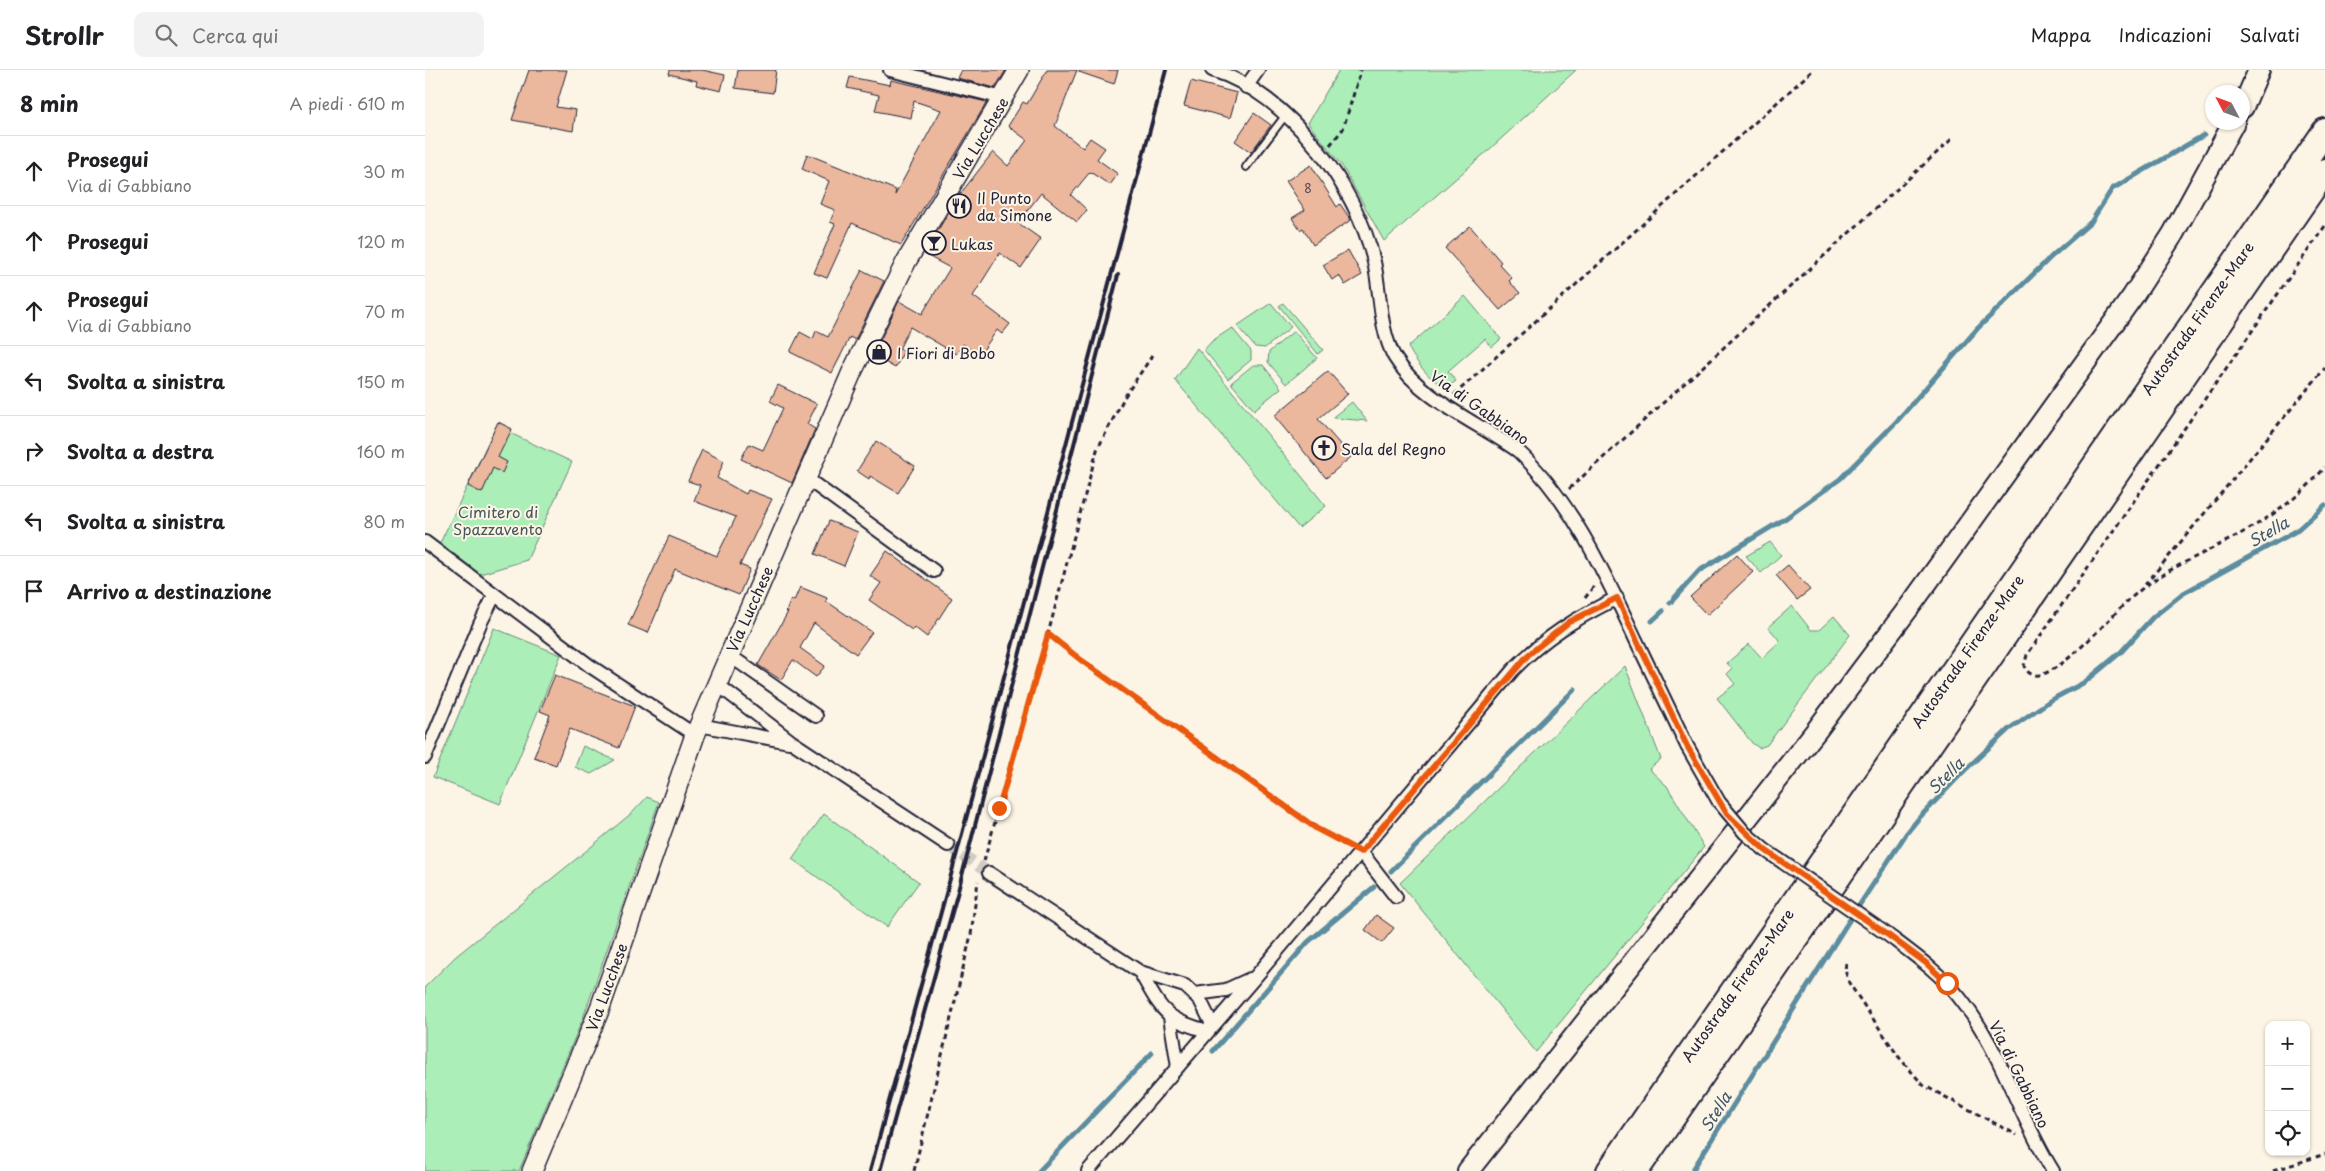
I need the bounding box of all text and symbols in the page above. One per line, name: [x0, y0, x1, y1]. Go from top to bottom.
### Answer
search box: [134, 12, 484, 57]
text: Strollr: [25, 17, 104, 53]
icon: search: [152, 21, 180, 49]
text: Cerca qui: [192, 21, 279, 49]
text: Mappa: [2031, 21, 2091, 48]
text: Indicazioni: [2119, 21, 2212, 48]
text: Salvati: [2240, 21, 2300, 48]
north arrow: [2205, 85, 2250, 130]
text: 8 min: [20, 87, 79, 119]
text: A piedi · 610 m: [290, 91, 405, 115]
street label: Via Lucchese: [946, 93, 1014, 183]
text: Prosegui: [67, 145, 149, 173]
icon: ahead: [20, 157, 48, 185]
text: 30 m: [363, 159, 405, 183]
text: Via di Gabbiano: [67, 173, 192, 197]
house number: 8: [1304, 179, 1312, 197]
place label: Il Punto da Simone: [977, 186, 1052, 226]
restaurant icon: Il Punto da Simone: [946, 193, 972, 219]
icon: ahead: [20, 227, 48, 255]
text: Prosegui: [67, 227, 149, 255]
text: 120 m: [358, 229, 405, 253]
bar icon: Lukas: [921, 230, 947, 256]
place label: Lukas: [951, 232, 993, 255]
street label: Autostrada Firenze-Mare: [2135, 237, 2259, 399]
text: Prosegui: [67, 285, 149, 313]
icon: ahead: [20, 297, 48, 325]
text: 70 m: [365, 299, 405, 323]
text: Via di Gabbiano: [67, 313, 192, 337]
shop icon: I Fiori di Bobo: [866, 339, 892, 365]
place label: I Fiori di Bobo: [897, 341, 995, 364]
street label: Via di Gabbiano: [1426, 364, 1534, 450]
icon: left: [20, 367, 48, 395]
text: Svolta a sinistra: [67, 367, 225, 395]
text: 150 m: [357, 369, 405, 393]
church icon: Sala del Regno: [1311, 435, 1337, 461]
icon: right: [20, 437, 48, 465]
text: Svolta a destra: [67, 437, 214, 465]
place label: Sala del Regno: [1341, 437, 1446, 460]
text: 160 m: [357, 439, 405, 463]
park label: Cimitero di Spazzavento: [453, 500, 543, 540]
icon: left: [20, 507, 48, 535]
text: Svolta a sinistra: [67, 507, 225, 535]
text: 80 m: [363, 509, 405, 533]
water label: Stella: [2243, 509, 2294, 552]
street label: Via Lucchese: [720, 562, 778, 656]
street label: Autostrada Firenze-Mare: [1905, 570, 2029, 732]
icon: arrive: [20, 577, 48, 605]
text: Arrivo a destinazione: [67, 577, 272, 605]
water label: Stella: [1921, 751, 1969, 799]
route end: [988, 797, 1011, 820]
street label: Autostrada Firenze-Mare: [1675, 904, 1799, 1066]
street label: Via Lucchese: [579, 940, 633, 1034]
route start: [1936, 972, 1959, 995]
street label: Via di Gabbiano: [1984, 1016, 2056, 1132]
map controls: [2265, 1021, 2310, 1156]
button: +: [2265, 1021, 2310, 1066]
button: −: [2265, 1066, 2310, 1111]
water label: Stella: [1693, 1085, 1737, 1136]
button: locate: [2265, 1111, 2310, 1156]

